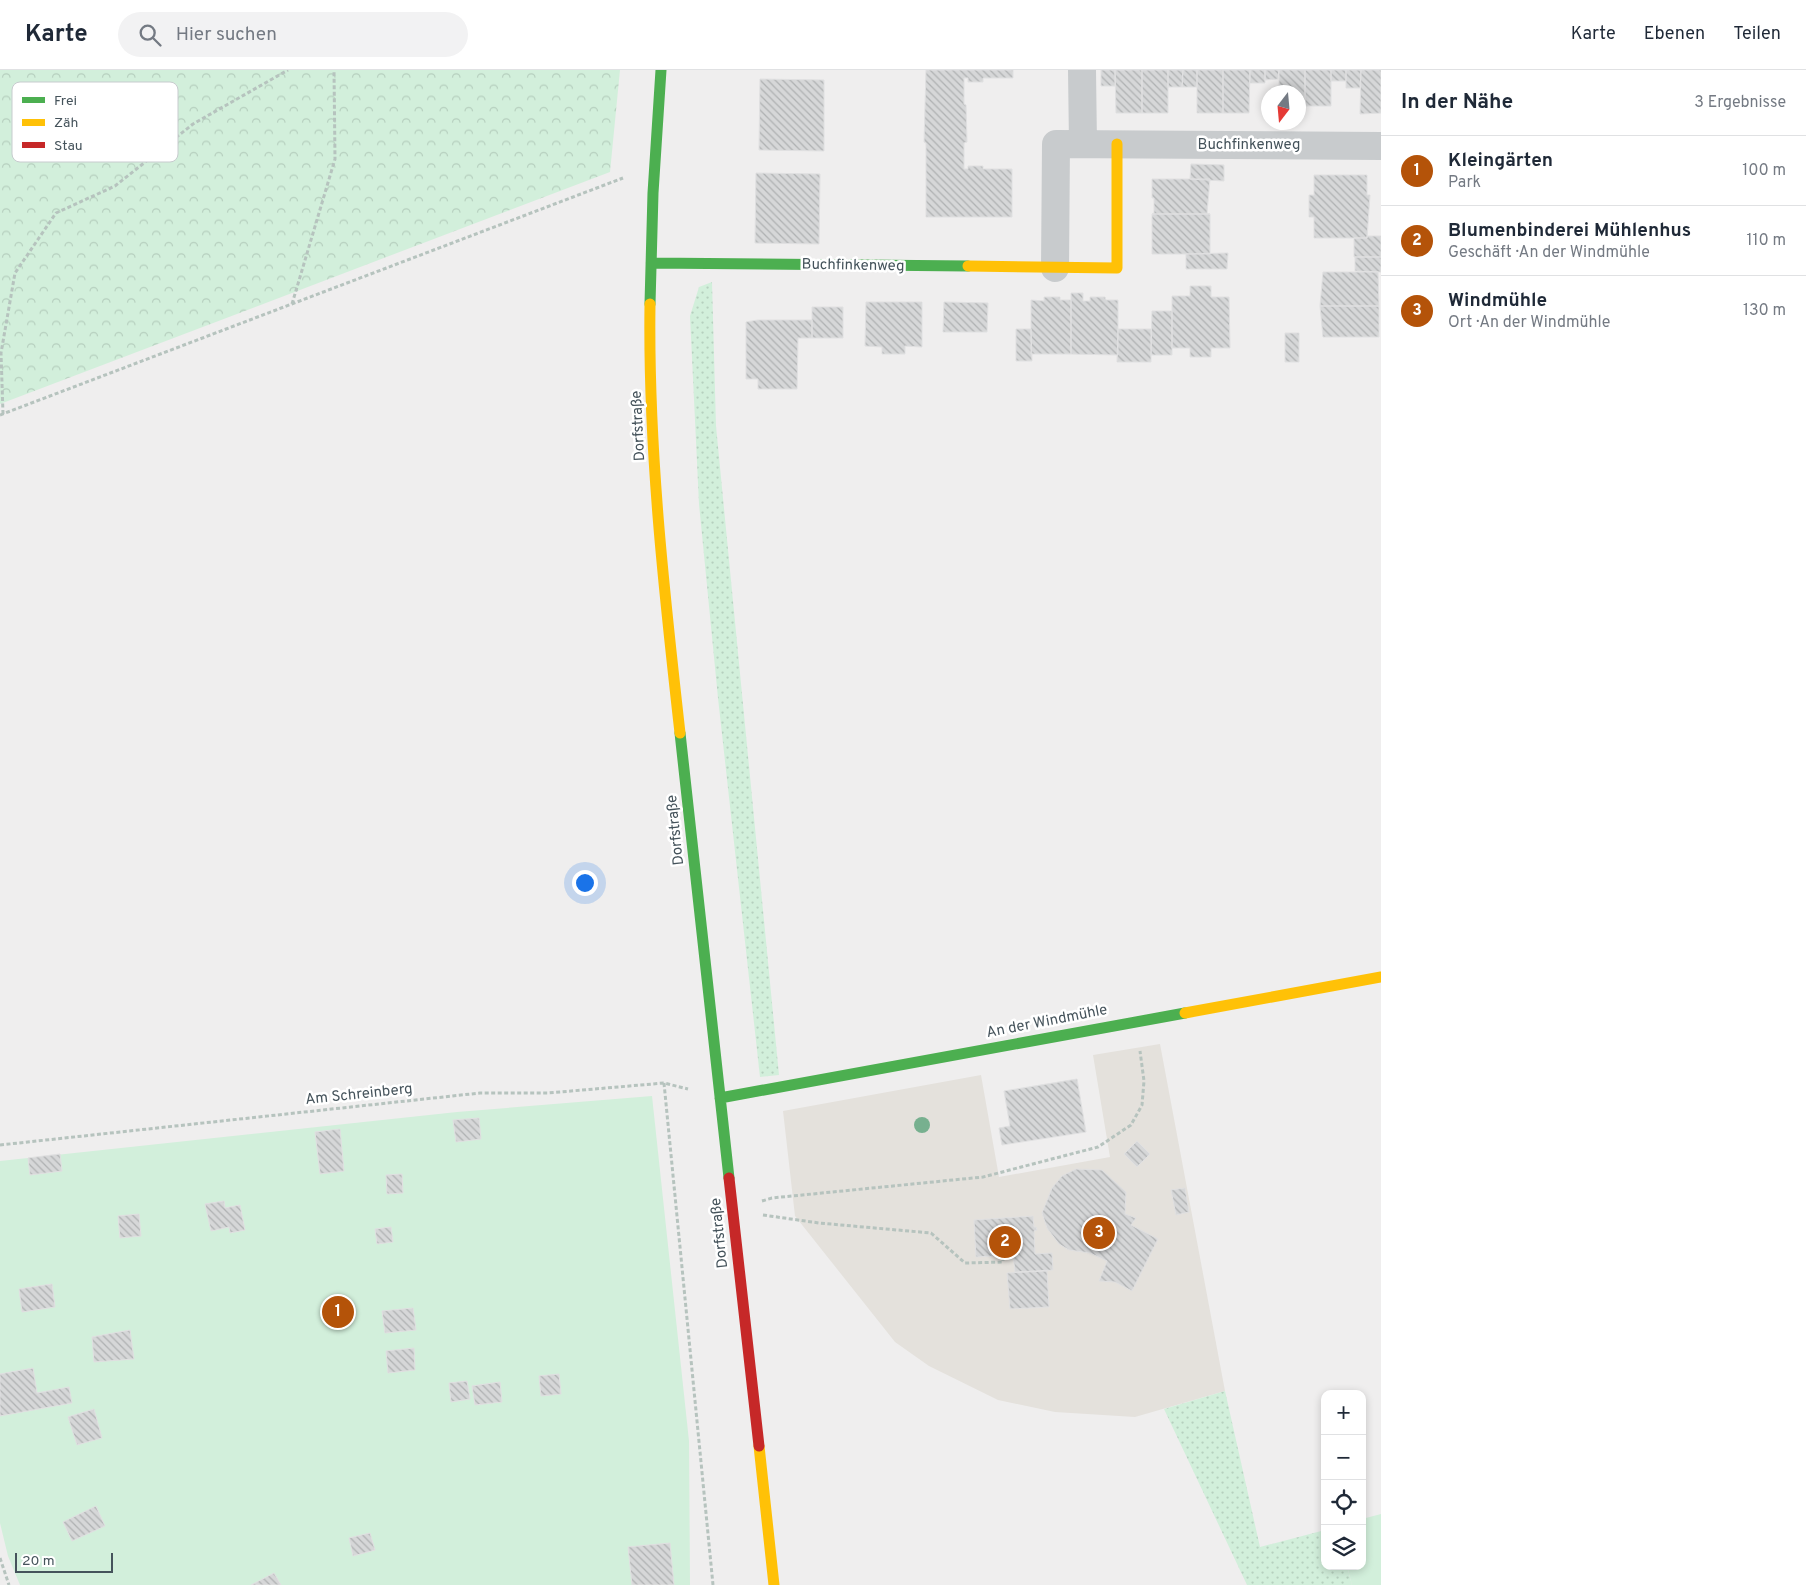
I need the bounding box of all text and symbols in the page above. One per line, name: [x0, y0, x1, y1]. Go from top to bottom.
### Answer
search box: [118, 12, 468, 57]
text: Karte: [25, 20, 88, 50]
icon: search: [136, 21, 164, 49]
text: Hier suchen: [176, 23, 277, 47]
text: Karte: [1571, 23, 1616, 46]
text: Ebenen: [1644, 23, 1705, 46]
text: Teilen: [1733, 23, 1781, 46]
legend: [12, 82, 178, 162]
north arrow: [1261, 85, 1306, 130]
text: In der Nähe: [1401, 89, 1513, 116]
text: Frei: [54, 93, 77, 110]
text: 3 Ergebnisse: [1694, 93, 1786, 113]
text: Zäh: [54, 115, 78, 132]
street label: Buchfinkenweg: [1198, 136, 1300, 155]
text: Stau: [54, 138, 83, 155]
text: Kleingärten: [1448, 149, 1553, 173]
text: 1: [1414, 161, 1420, 181]
text: 100 m: [1742, 161, 1786, 181]
text: Park: [1448, 173, 1481, 193]
text: Blumenbinderei Mühlenhus: [1448, 219, 1691, 243]
text: 2: [1412, 231, 1422, 251]
text: 110 m: [1746, 231, 1786, 251]
text: Geschäft · An der Windmühle: [1448, 243, 1650, 263]
street label: Buchfinkenweg: [801, 256, 905, 276]
text: Windmühle: [1448, 289, 1547, 313]
text: 3: [1412, 301, 1422, 321]
text: 130 m: [1743, 301, 1786, 321]
text: Ort · An der Windmühle: [1448, 313, 1610, 333]
street label: Dorfstraße: [628, 390, 650, 462]
street label: Dorfstraße: [663, 794, 689, 866]
your location: [572, 870, 598, 896]
street label: An der Windmühle: [985, 1001, 1109, 1043]
street label: Am Schreinberg: [304, 1080, 414, 1110]
street label: Dorfstraße: [707, 1197, 733, 1269]
pin: 3: [1083, 1214, 1115, 1252]
pin: 2: [989, 1223, 1021, 1261]
pin: 1: [322, 1293, 354, 1331]
map controls: [1321, 1390, 1366, 1570]
button: +: [1321, 1390, 1366, 1435]
button: −: [1321, 1435, 1366, 1480]
button: locate: [1321, 1480, 1366, 1525]
button: layers: [1321, 1525, 1366, 1570]
scale bar: [15, 1550, 112, 1573]
text: 20 m: [22, 1553, 55, 1570]

